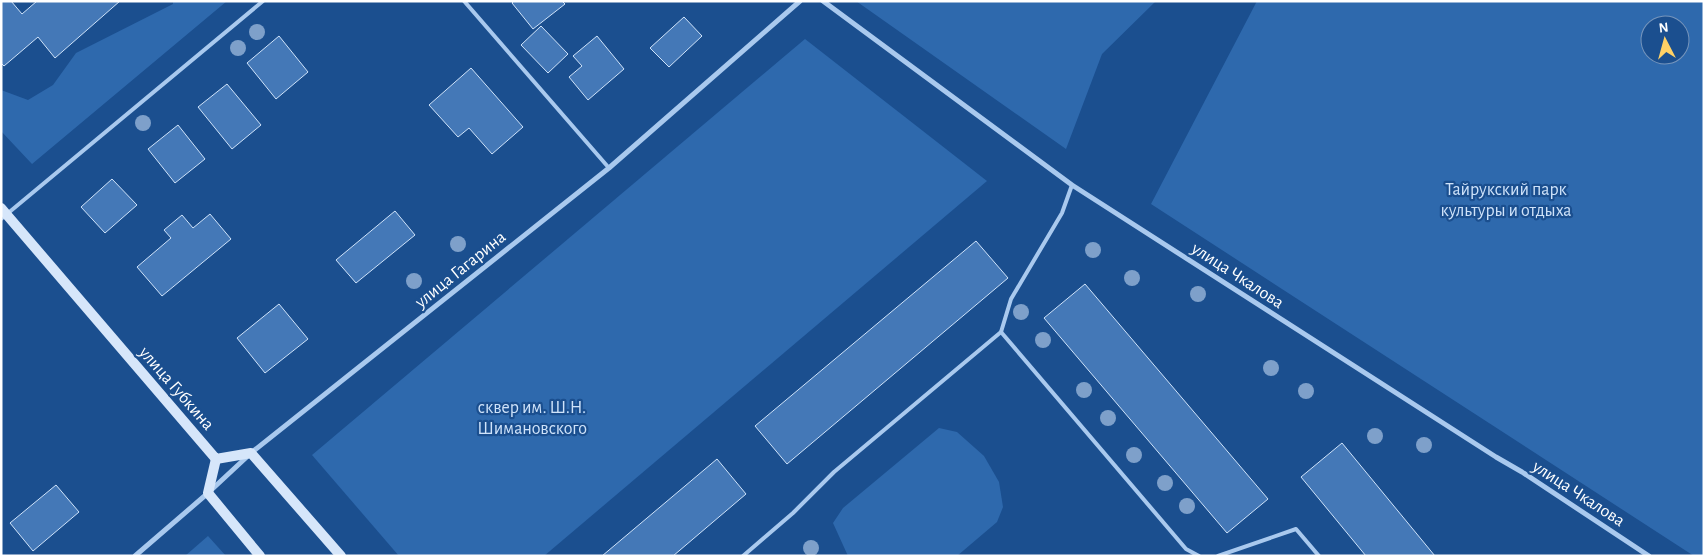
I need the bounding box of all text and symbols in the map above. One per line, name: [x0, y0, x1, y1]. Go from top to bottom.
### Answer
north arrow: [1640, 15, 1690, 65]
text: N: [1658, 21, 1669, 36]
park label: Тайрукский парк культуры и отдыха: [1441, 181, 1571, 220]
street label: улица Гагарина: [411, 228, 509, 312]
street label: улица Чкалова: [1187, 239, 1287, 312]
street label: улица Губкина: [135, 342, 218, 434]
park label: сквер им. Ш.Н. Шимановского: [477, 399, 587, 438]
street label: улица Чкалова: [1528, 457, 1628, 530]

